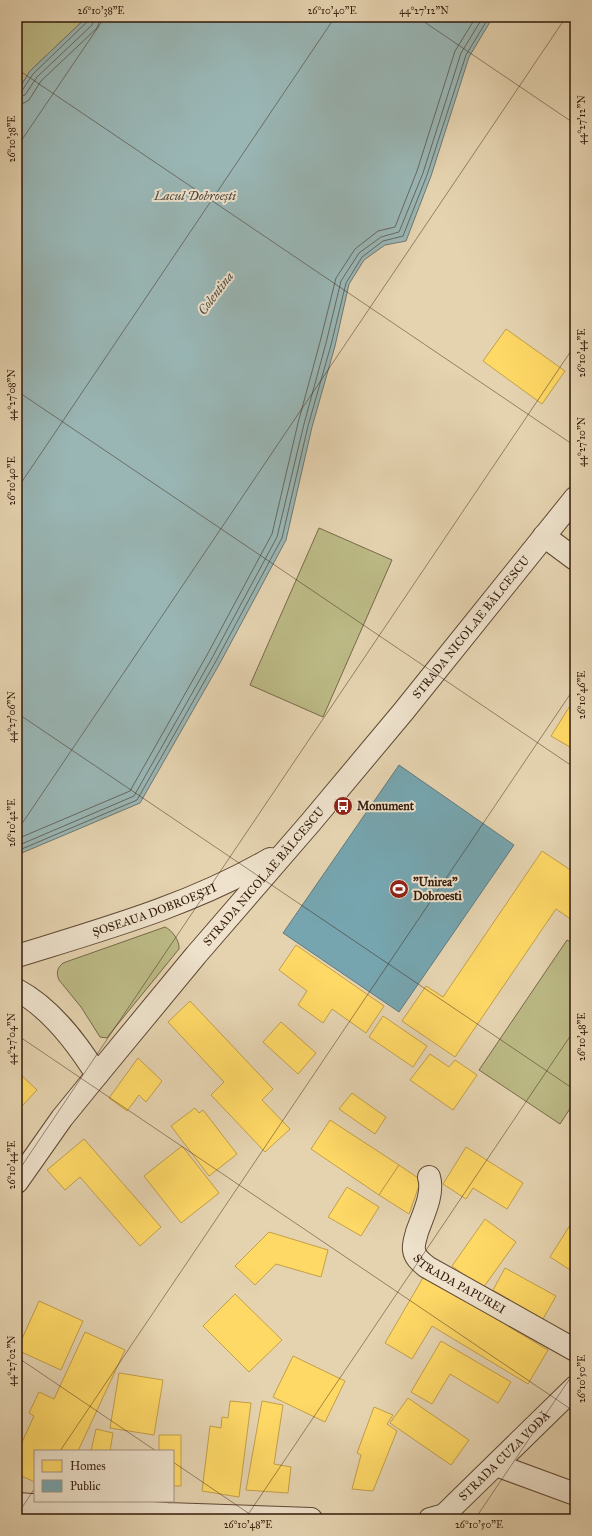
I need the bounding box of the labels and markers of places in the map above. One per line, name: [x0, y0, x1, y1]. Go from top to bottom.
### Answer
bus stop icon: Monument: [332, 795, 354, 817]
place label: Monument: [357, 799, 415, 813]
place label: "Unirea" Dobroesti: [413, 875, 463, 903]
sports icon: "Unirea" Dobroesti: [388, 878, 410, 900]

